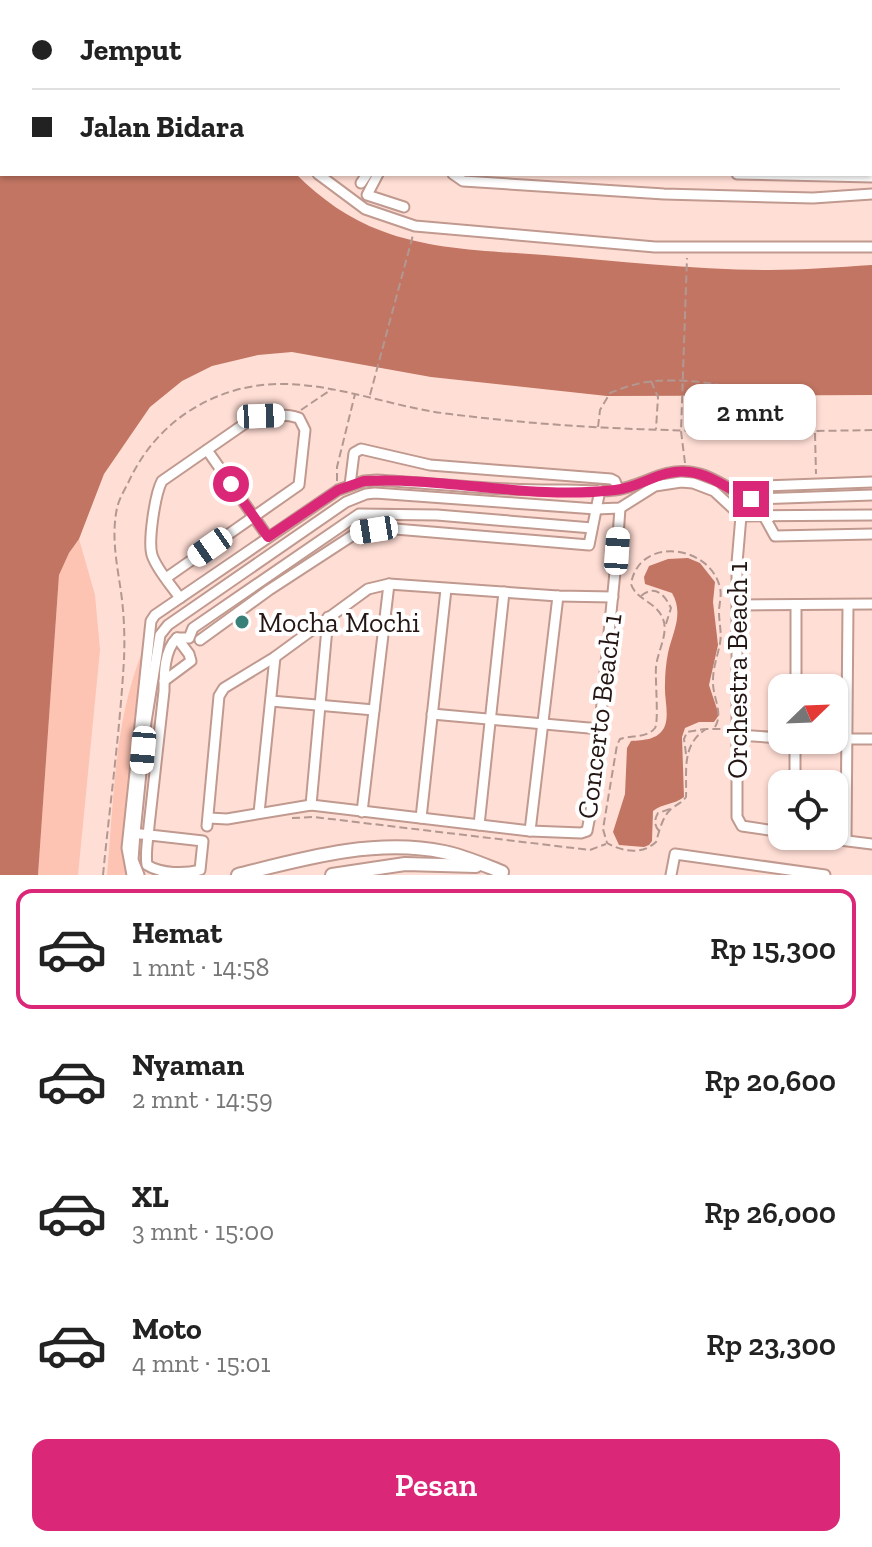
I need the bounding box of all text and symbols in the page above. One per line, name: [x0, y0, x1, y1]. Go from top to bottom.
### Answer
text: Jemput: [80, 32, 181, 68]
text: Jalan Bidara: [80, 109, 244, 145]
callout: 2 mnt: [685, 383, 817, 439]
text: 2 mnt: [717, 396, 783, 428]
car: [237, 403, 285, 429]
route start: [213, 466, 249, 502]
route end: [733, 481, 769, 517]
car: [348, 514, 400, 546]
car: [183, 523, 237, 571]
car: [603, 526, 631, 576]
street label: Orchestra Beach 1: [721, 561, 754, 779]
place label: Mocha Mochi: [258, 606, 420, 639]
street label: Concerto Beach 1: [571, 611, 628, 821]
marker: Mocha Mochi: [233, 613, 251, 631]
north arrow: [768, 674, 848, 754]
map controls: [768, 674, 848, 850]
car: [129, 725, 157, 775]
button: locate: [768, 770, 848, 850]
icon: car: [36, 913, 108, 985]
text: Hemat: [132, 915, 222, 951]
text: Rp 15,300: [710, 931, 836, 967]
text: 1 mnt · 14:58: [132, 951, 270, 983]
icon: car: [36, 1045, 108, 1117]
text: Nyaman: [132, 1047, 244, 1083]
text: Rp 20,600: [704, 1063, 836, 1099]
text: 2 mnt · 14:59: [132, 1083, 273, 1115]
icon: car: [36, 1177, 108, 1249]
text: XL: [132, 1179, 169, 1215]
text: Rp 26,000: [704, 1195, 836, 1231]
text: 3 mnt · 15:00: [132, 1215, 274, 1247]
icon: car: [36, 1309, 108, 1381]
text: Moto: [132, 1311, 202, 1347]
text: Rp 23,300: [706, 1327, 836, 1363]
text: 4 mnt · 15:01: [132, 1347, 271, 1379]
button: Pesan: [32, 1439, 840, 1531]

